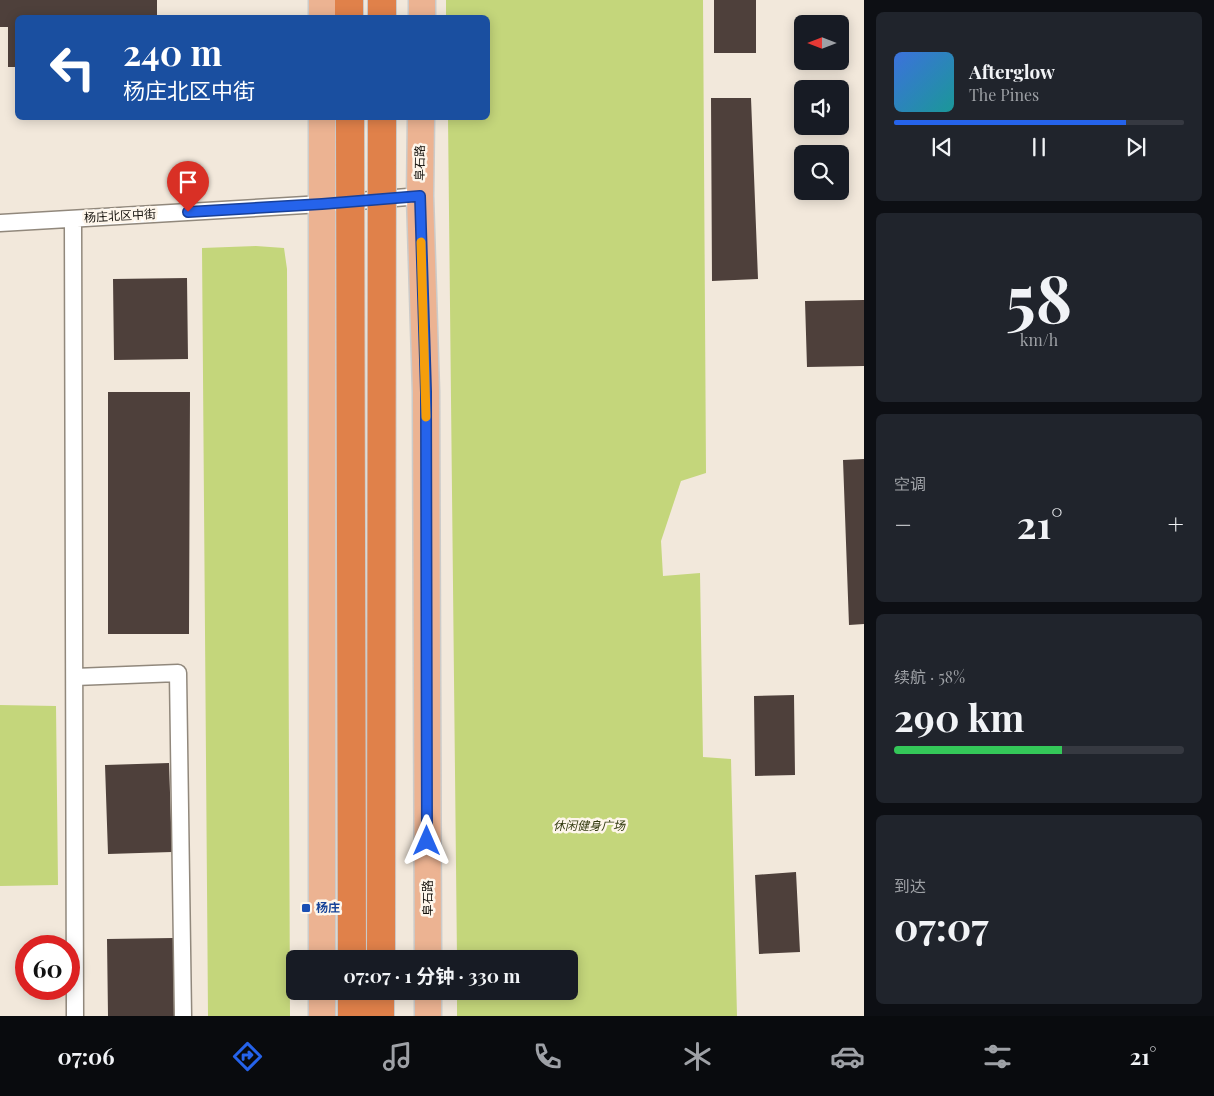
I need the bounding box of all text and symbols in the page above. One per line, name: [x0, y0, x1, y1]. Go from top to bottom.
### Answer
north arrow: [794, 15, 849, 70]
map controls: [794, 15, 849, 200]
text: 240 m: [123, 28, 222, 75]
icon: left: [40, 35, 105, 100]
text: Afterglow: [969, 58, 1055, 84]
text: 杨庄北区中街: [123, 75, 255, 105]
button: sound: [794, 80, 849, 135]
text: The Pines: [969, 84, 1039, 105]
icon: previous: [928, 133, 956, 161]
icon: pause: [1025, 133, 1053, 161]
icon: next: [1122, 133, 1150, 161]
street label: 阜石路: [411, 145, 427, 181]
button: search: [794, 145, 849, 200]
pin: [167, 161, 209, 212]
icon: arrive: [174, 168, 202, 196]
street label: 杨庄北区中街: [84, 205, 156, 225]
text: 58: [1006, 253, 1072, 339]
text: km/h: [1020, 329, 1058, 350]
text: 空调: [894, 473, 926, 494]
text: 21°: [1017, 498, 1063, 549]
text: −: [894, 505, 912, 542]
text: +: [1168, 505, 1184, 542]
text: 续航 · 58%: [894, 666, 965, 687]
text: 290 km: [894, 691, 1024, 742]
position arrow: [400, 814, 452, 866]
park label: 休闲健身广场: [553, 817, 626, 833]
text: 到达: [894, 875, 926, 896]
street label: 阜石路: [419, 880, 435, 916]
place label: 杨庄: [316, 899, 340, 915]
text: 07:07: [894, 900, 989, 951]
marker: 杨庄: [300, 902, 312, 914]
speed limit sign: 60: [15, 935, 80, 1000]
text: 07:07 · 1 分钟 · 330 m: [343, 962, 521, 988]
icon: directions: [230, 1039, 265, 1074]
icon: music: [380, 1039, 415, 1074]
icon: phone: [530, 1039, 565, 1074]
icon: climate: [680, 1039, 715, 1074]
icon: car: [830, 1039, 865, 1074]
icon: filters: [980, 1039, 1015, 1074]
text: 07:06: [58, 1041, 115, 1071]
text: 21°: [1130, 1041, 1156, 1071]

